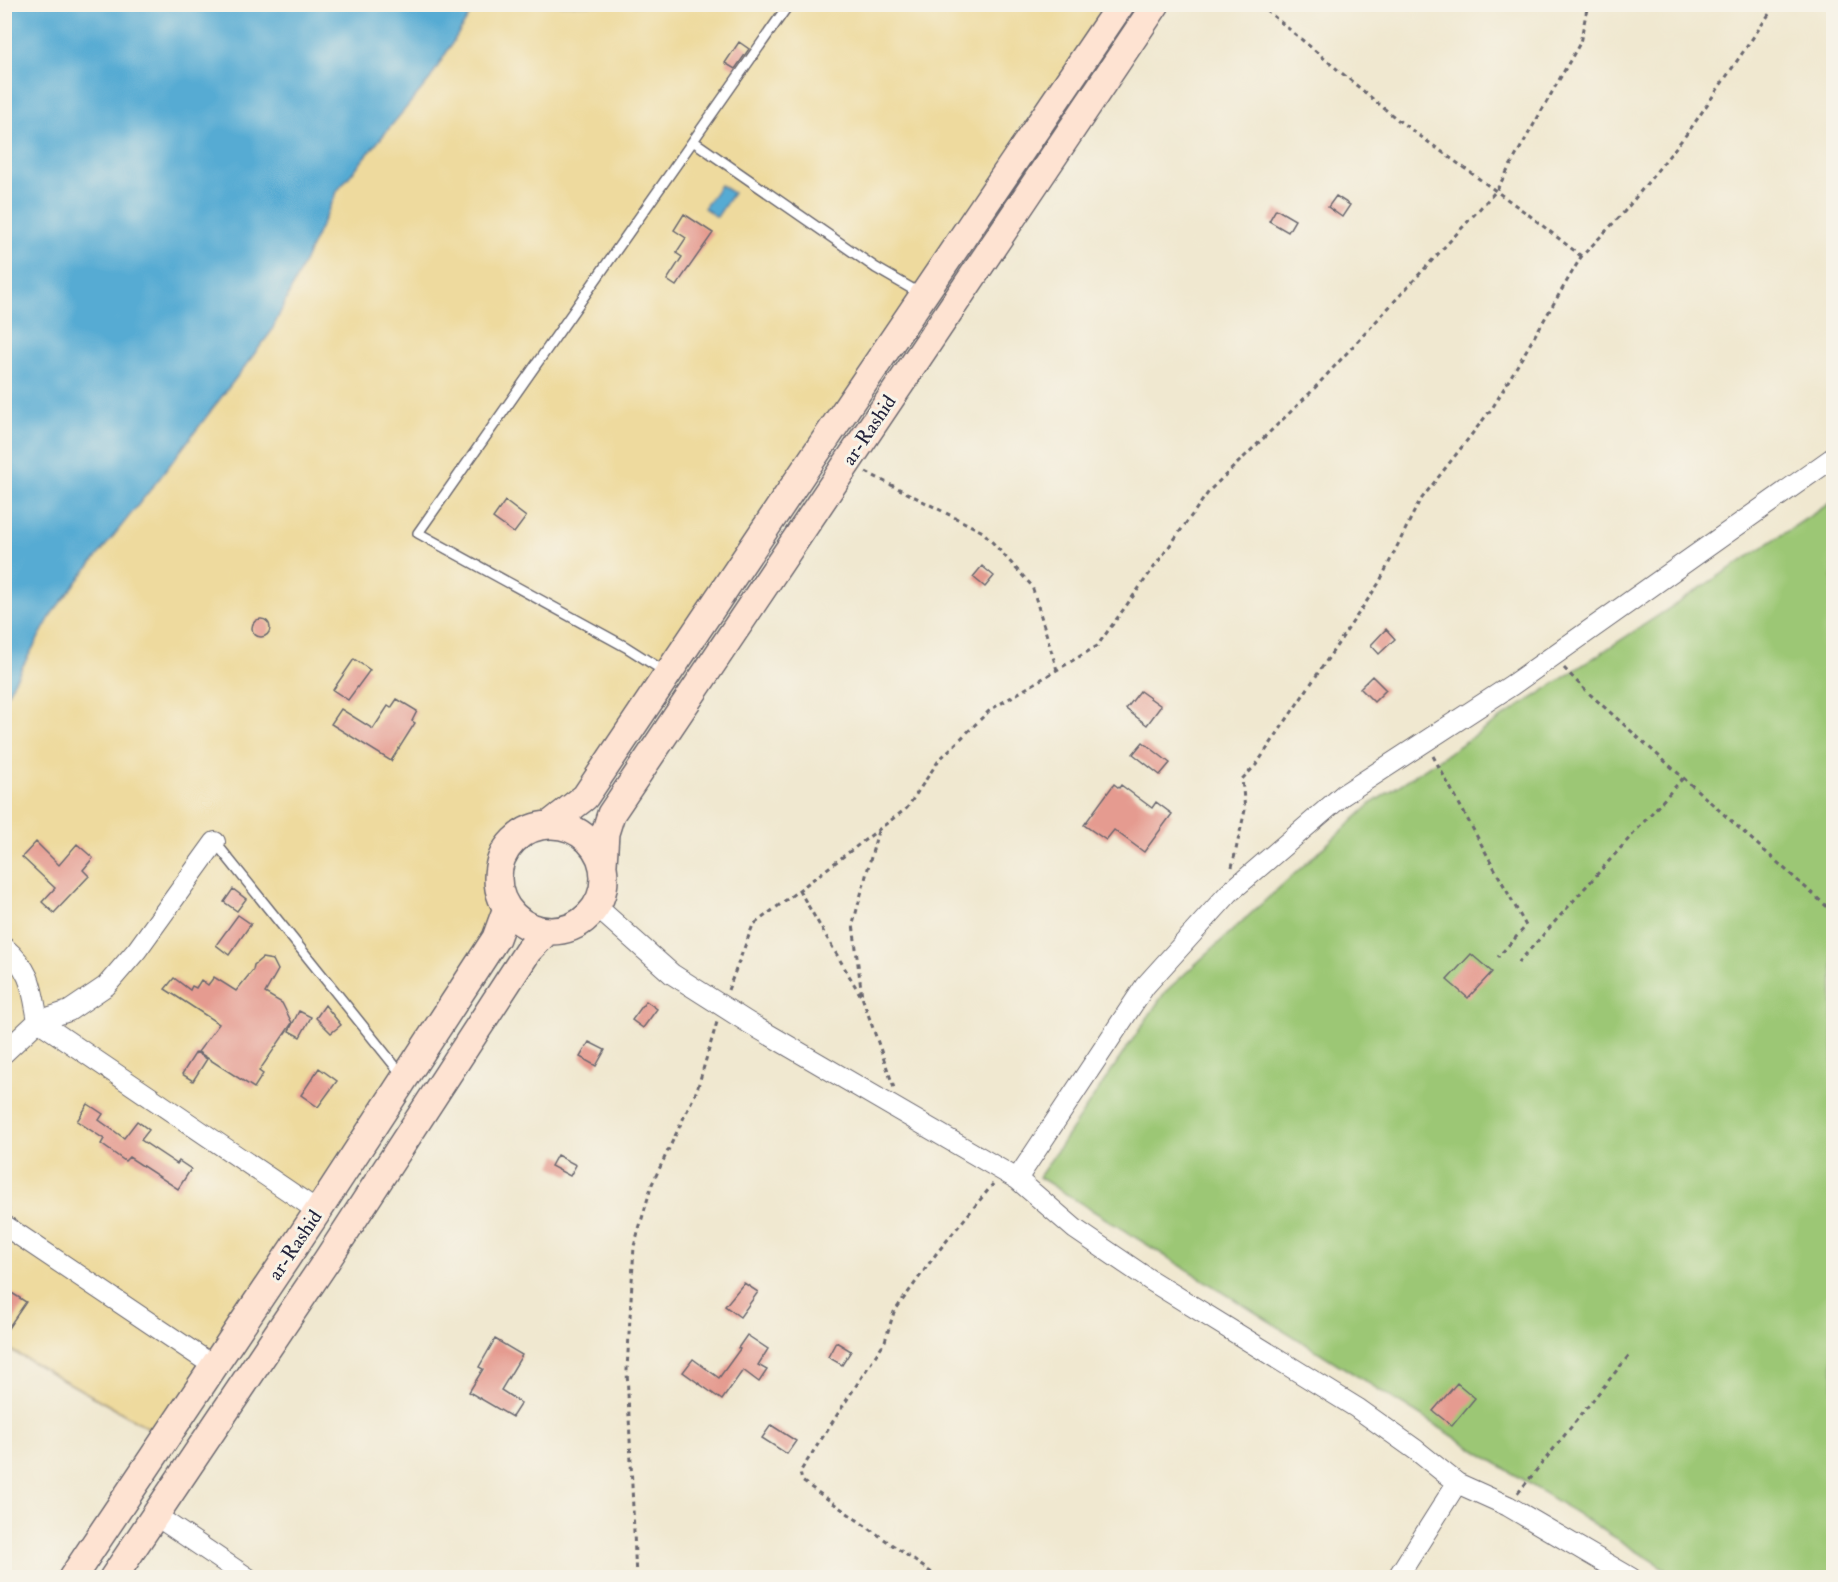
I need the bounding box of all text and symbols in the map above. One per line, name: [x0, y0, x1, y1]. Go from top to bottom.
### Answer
street label: ar-Rashid: [837, 390, 902, 470]
street label: ar-Rashid: [263, 1205, 328, 1285]

